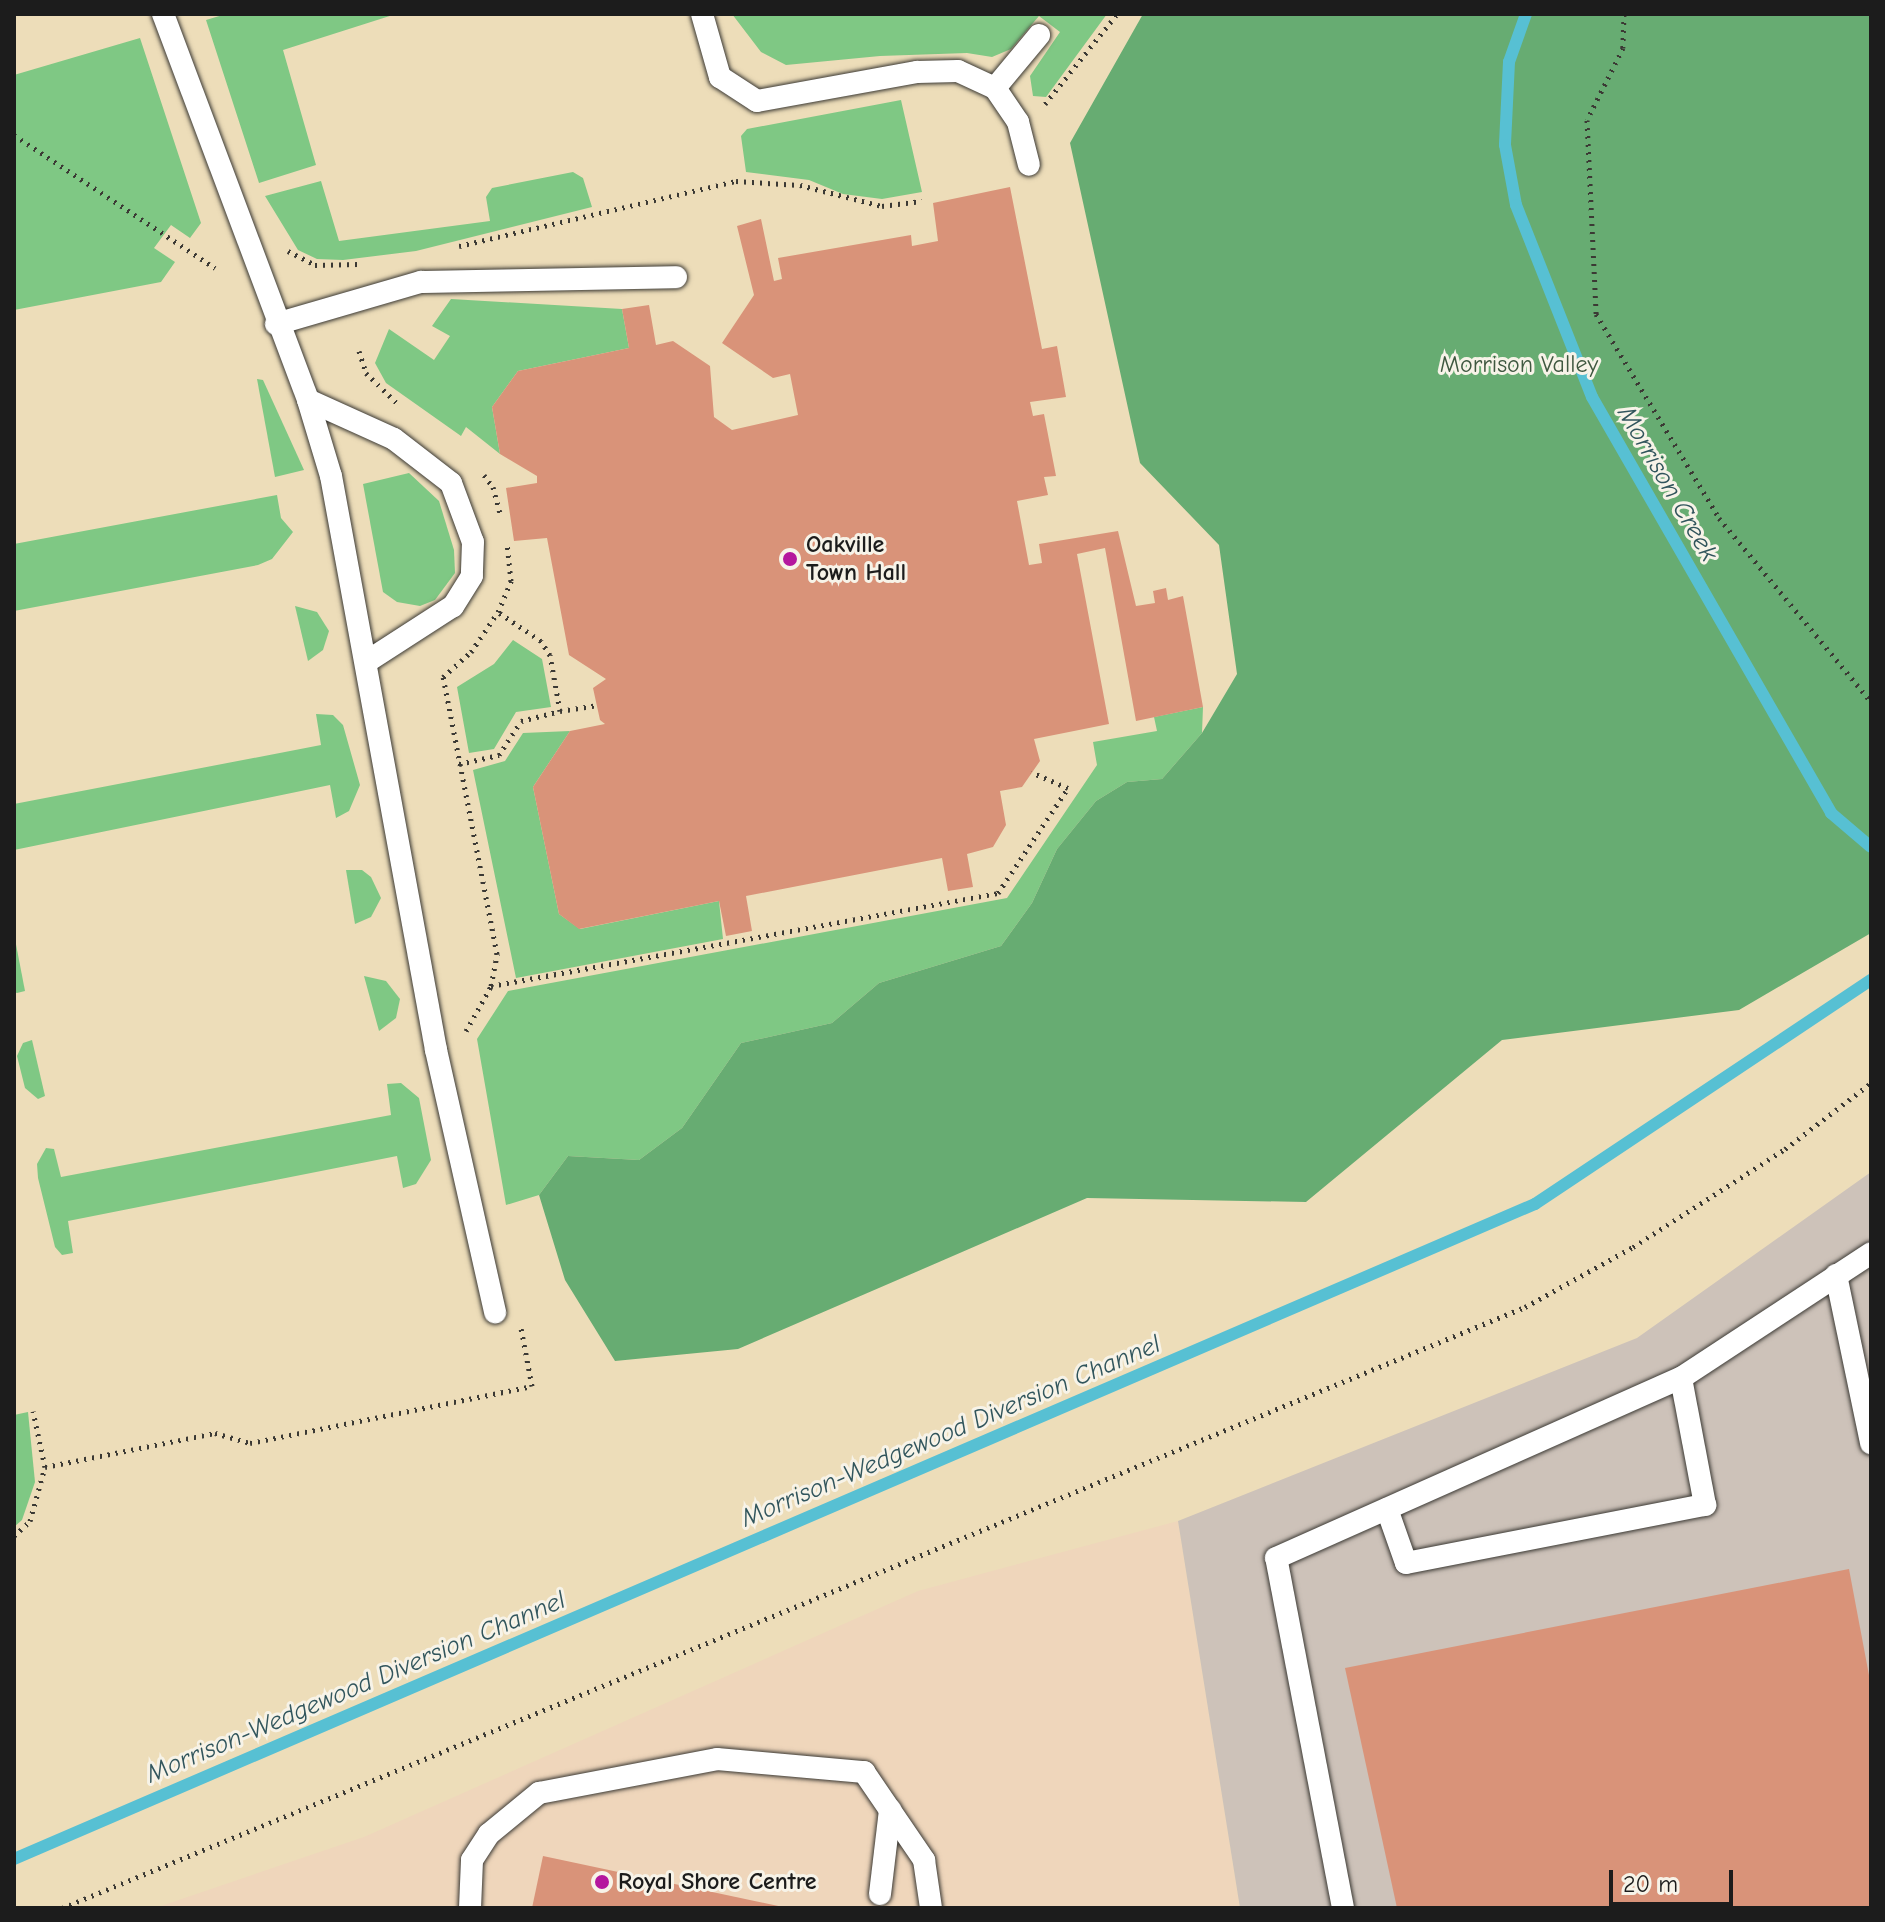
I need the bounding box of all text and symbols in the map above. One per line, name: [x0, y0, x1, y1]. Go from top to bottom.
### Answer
park label: Morrison Valley: [1440, 351, 1598, 379]
water label: Morrison Creek: [1610, 401, 1724, 567]
place label: Oakville Town Hall: [806, 531, 906, 587]
marker: Oakville Town Hall: [781, 550, 799, 568]
water label: Morrison-Wedgewood Diversion Channel: [737, 1329, 1165, 1535]
water label: Morrison-Wedgewood Diversion Channel: [142, 1585, 570, 1791]
scale bar: [1613, 1854, 1737, 1904]
place label: Royal Shore Centre: [618, 1868, 816, 1896]
text: 20 m: [1623, 1870, 1678, 1898]
marker: Royal Shore Centre: [593, 1873, 611, 1891]

